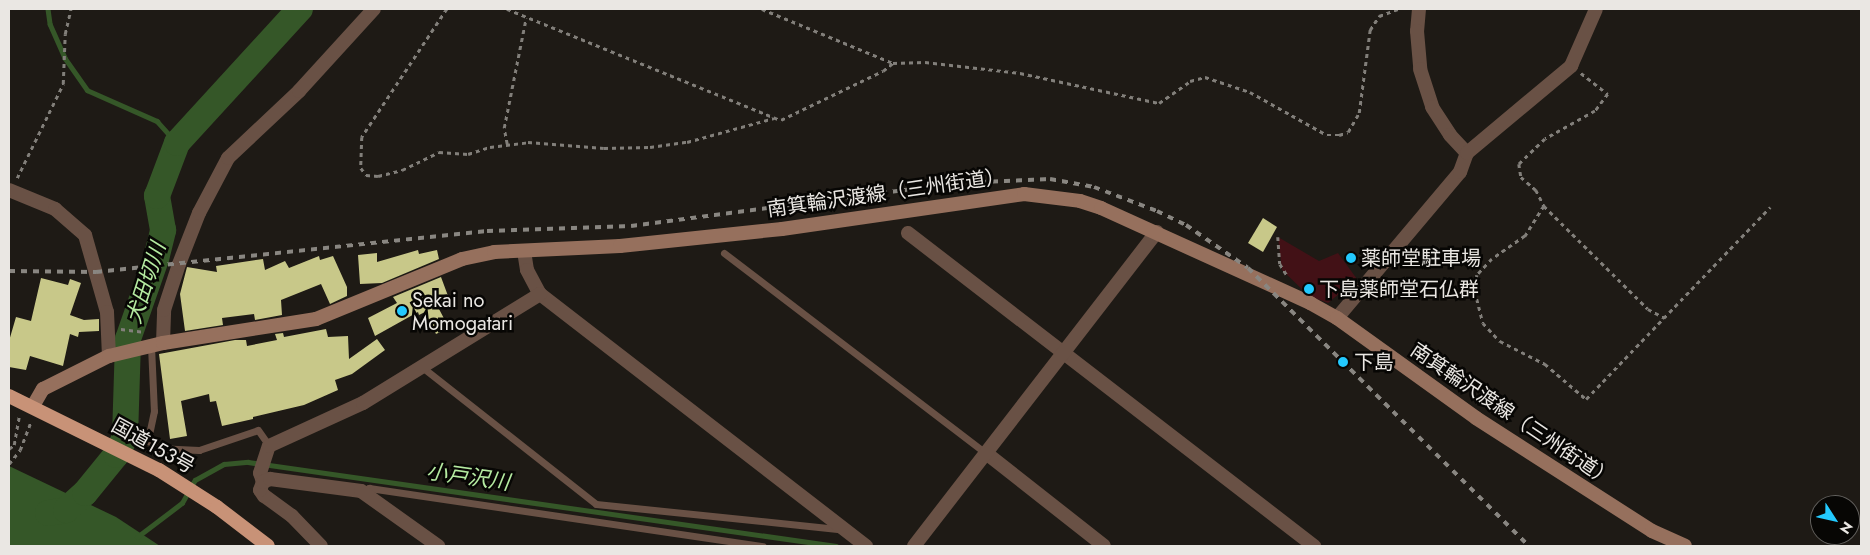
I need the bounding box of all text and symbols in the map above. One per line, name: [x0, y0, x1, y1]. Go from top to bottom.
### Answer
street label: 南箕輪沢渡線（三州街道）: [765, 164, 1007, 222]
water label: 犬田切川: [121, 239, 171, 327]
place label: 薬師堂駐車場: [1361, 246, 1481, 270]
marker: 薬師堂駐車場: [1345, 252, 1357, 264]
place label: 下島薬師堂石仏群: [1319, 277, 1479, 301]
marker: 下島薬師堂石仏群: [1303, 283, 1315, 295]
place label: Sekai no Momogatari: [412, 288, 513, 335]
marker: Sekai no Momogatari: [396, 305, 408, 317]
street label: 南箕輪沢渡線（三州街道）: [1406, 338, 1618, 492]
place label: 下島: [1354, 350, 1394, 374]
marker: 下島: [1336, 355, 1350, 369]
street label: 国道153号: [107, 413, 199, 479]
water label: 小戸沢川: [425, 459, 511, 495]
north arrow: [1810, 495, 1860, 545]
text: N: [1835, 518, 1858, 538]

